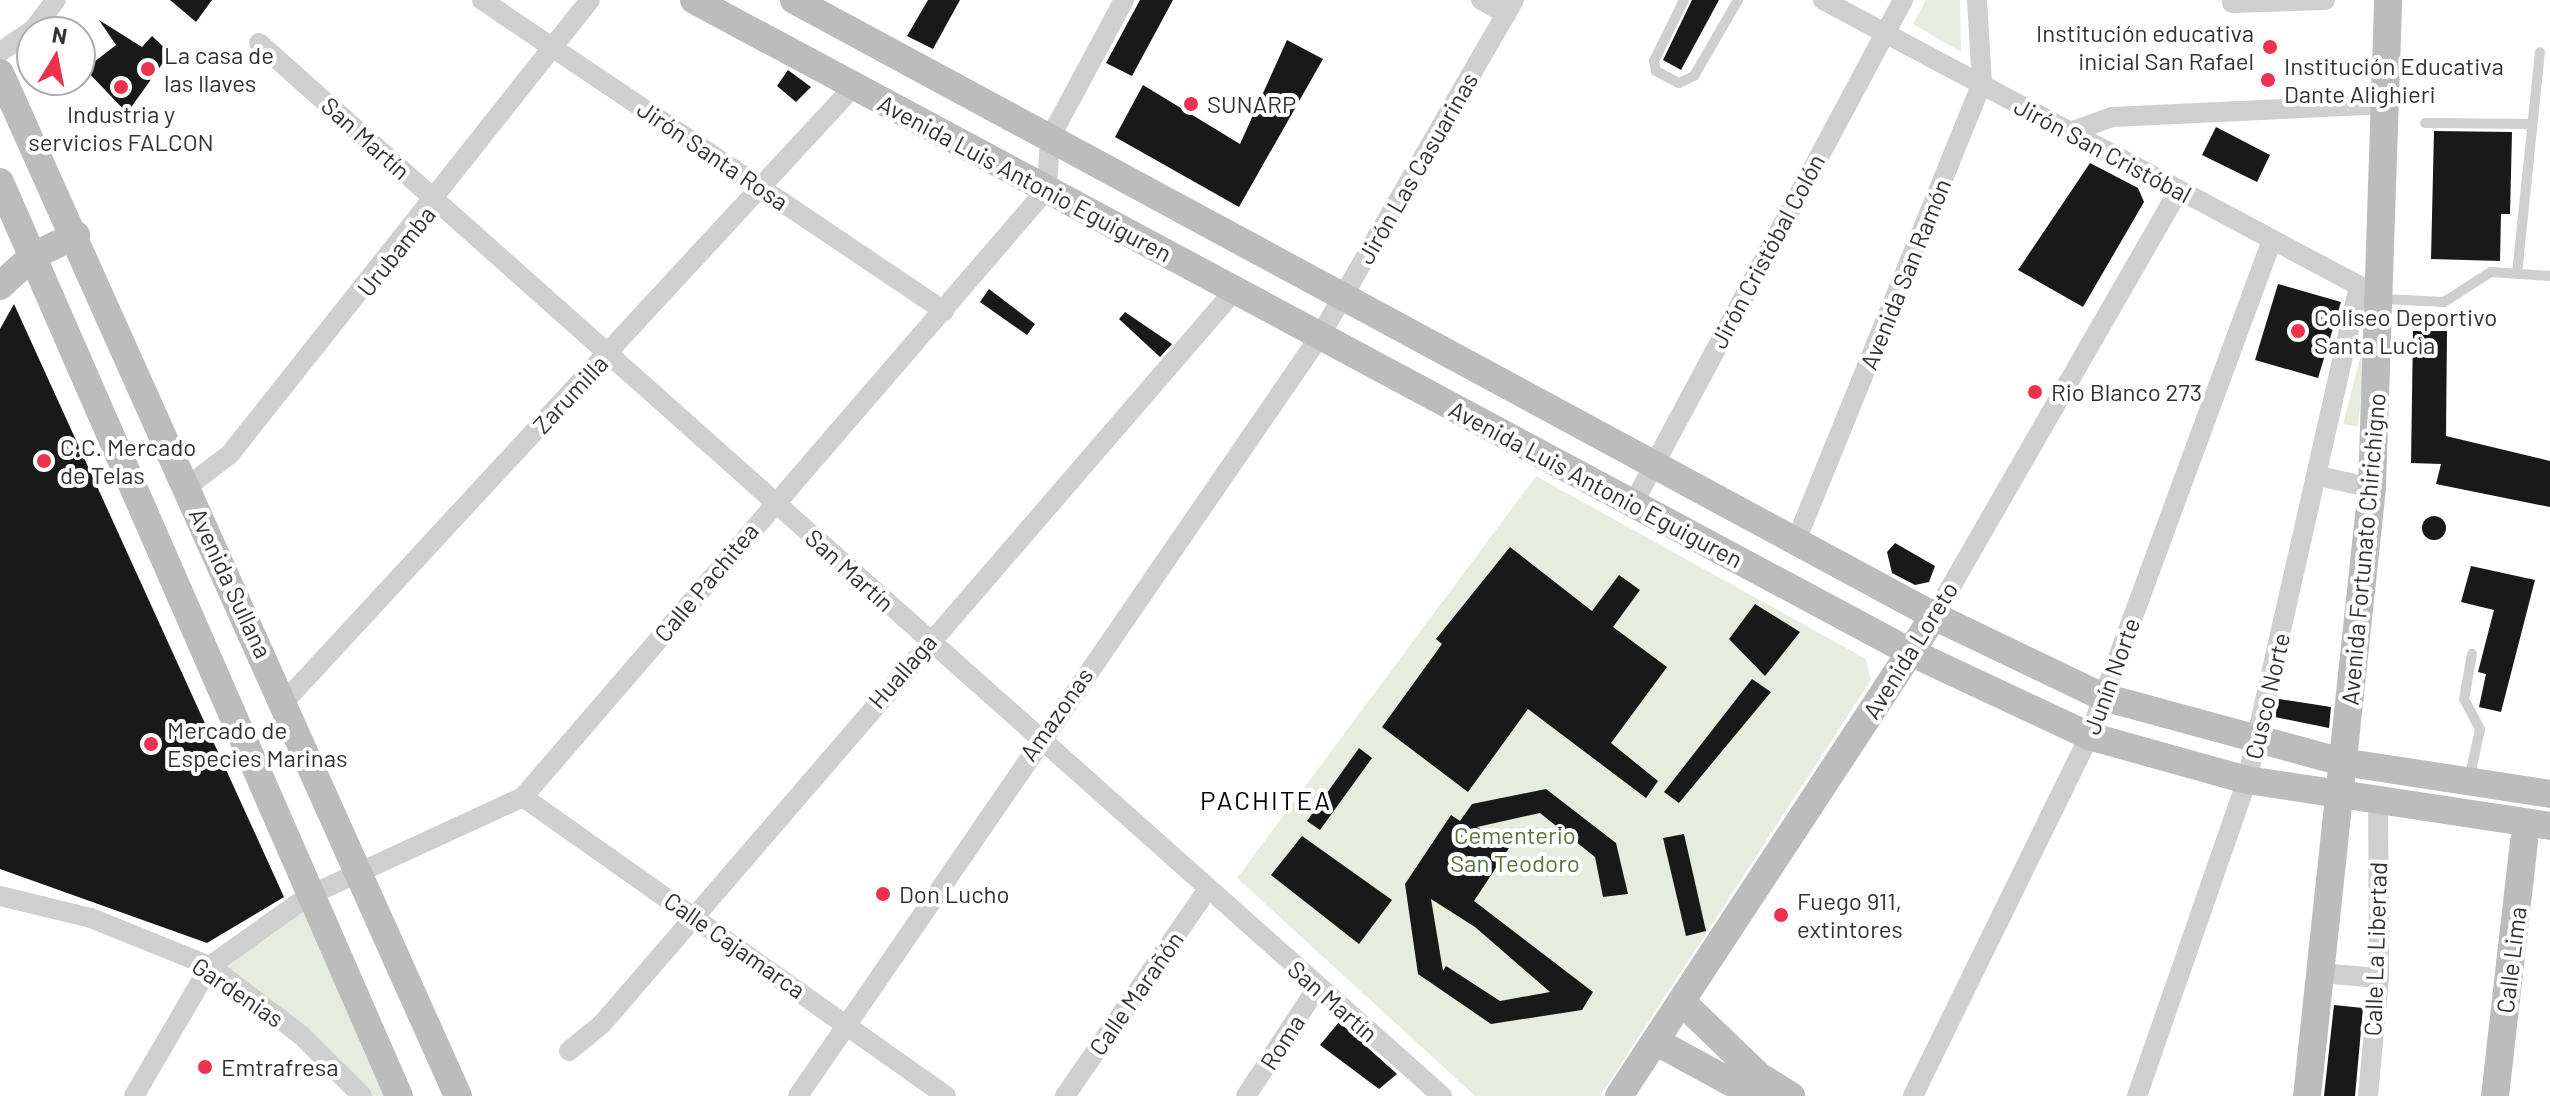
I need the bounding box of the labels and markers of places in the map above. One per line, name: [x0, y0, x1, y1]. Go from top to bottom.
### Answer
place label: Institución educativa inicial San Rafael: [2036, 19, 2254, 75]
marker: Institución educativa inicial San Rafael: [2261, 38, 2279, 56]
place label: La casa de las llaves: [164, 41, 274, 97]
place label: Institución Educativa Dante Alighieri: [2284, 52, 2504, 108]
marker: La casa de las llaves: [139, 60, 157, 78]
marker: Institución Educativa Dante Alighieri: [2259, 71, 2277, 89]
marker: Industria y servicios FALCON: [112, 78, 130, 96]
place label: SUNARP: [1207, 90, 1296, 118]
marker: SUNARP: [1182, 95, 1200, 113]
place label: Industria y servicios FALCON: [28, 100, 214, 156]
place label: Coliseo Deportivo Santa Lucìa: [2314, 303, 2497, 359]
marker: Coliseo Deportivo Santa Lucìa: [2289, 322, 2307, 340]
place label: Rio Blanco 273: [2051, 378, 2202, 406]
marker: Rio Blanco 273: [2026, 383, 2044, 401]
place label: C.C. Mercado de Telas: [60, 433, 196, 489]
marker: C.C. Mercado de Telas: [35, 452, 53, 470]
place label: Mercado de Especies Marinas: [167, 716, 347, 772]
marker: Mercado de Especies Marinas: [142, 735, 160, 753]
place label: Don Lucho: [899, 880, 1009, 908]
marker: Don Lucho: [874, 885, 892, 903]
place label: Fuego 911, extintores: [1797, 887, 1903, 943]
marker: Fuego 911, extintores: [1772, 906, 1790, 924]
place label: Emtrafresa: [221, 1053, 339, 1081]
marker: Emtrafresa: [196, 1058, 214, 1076]

